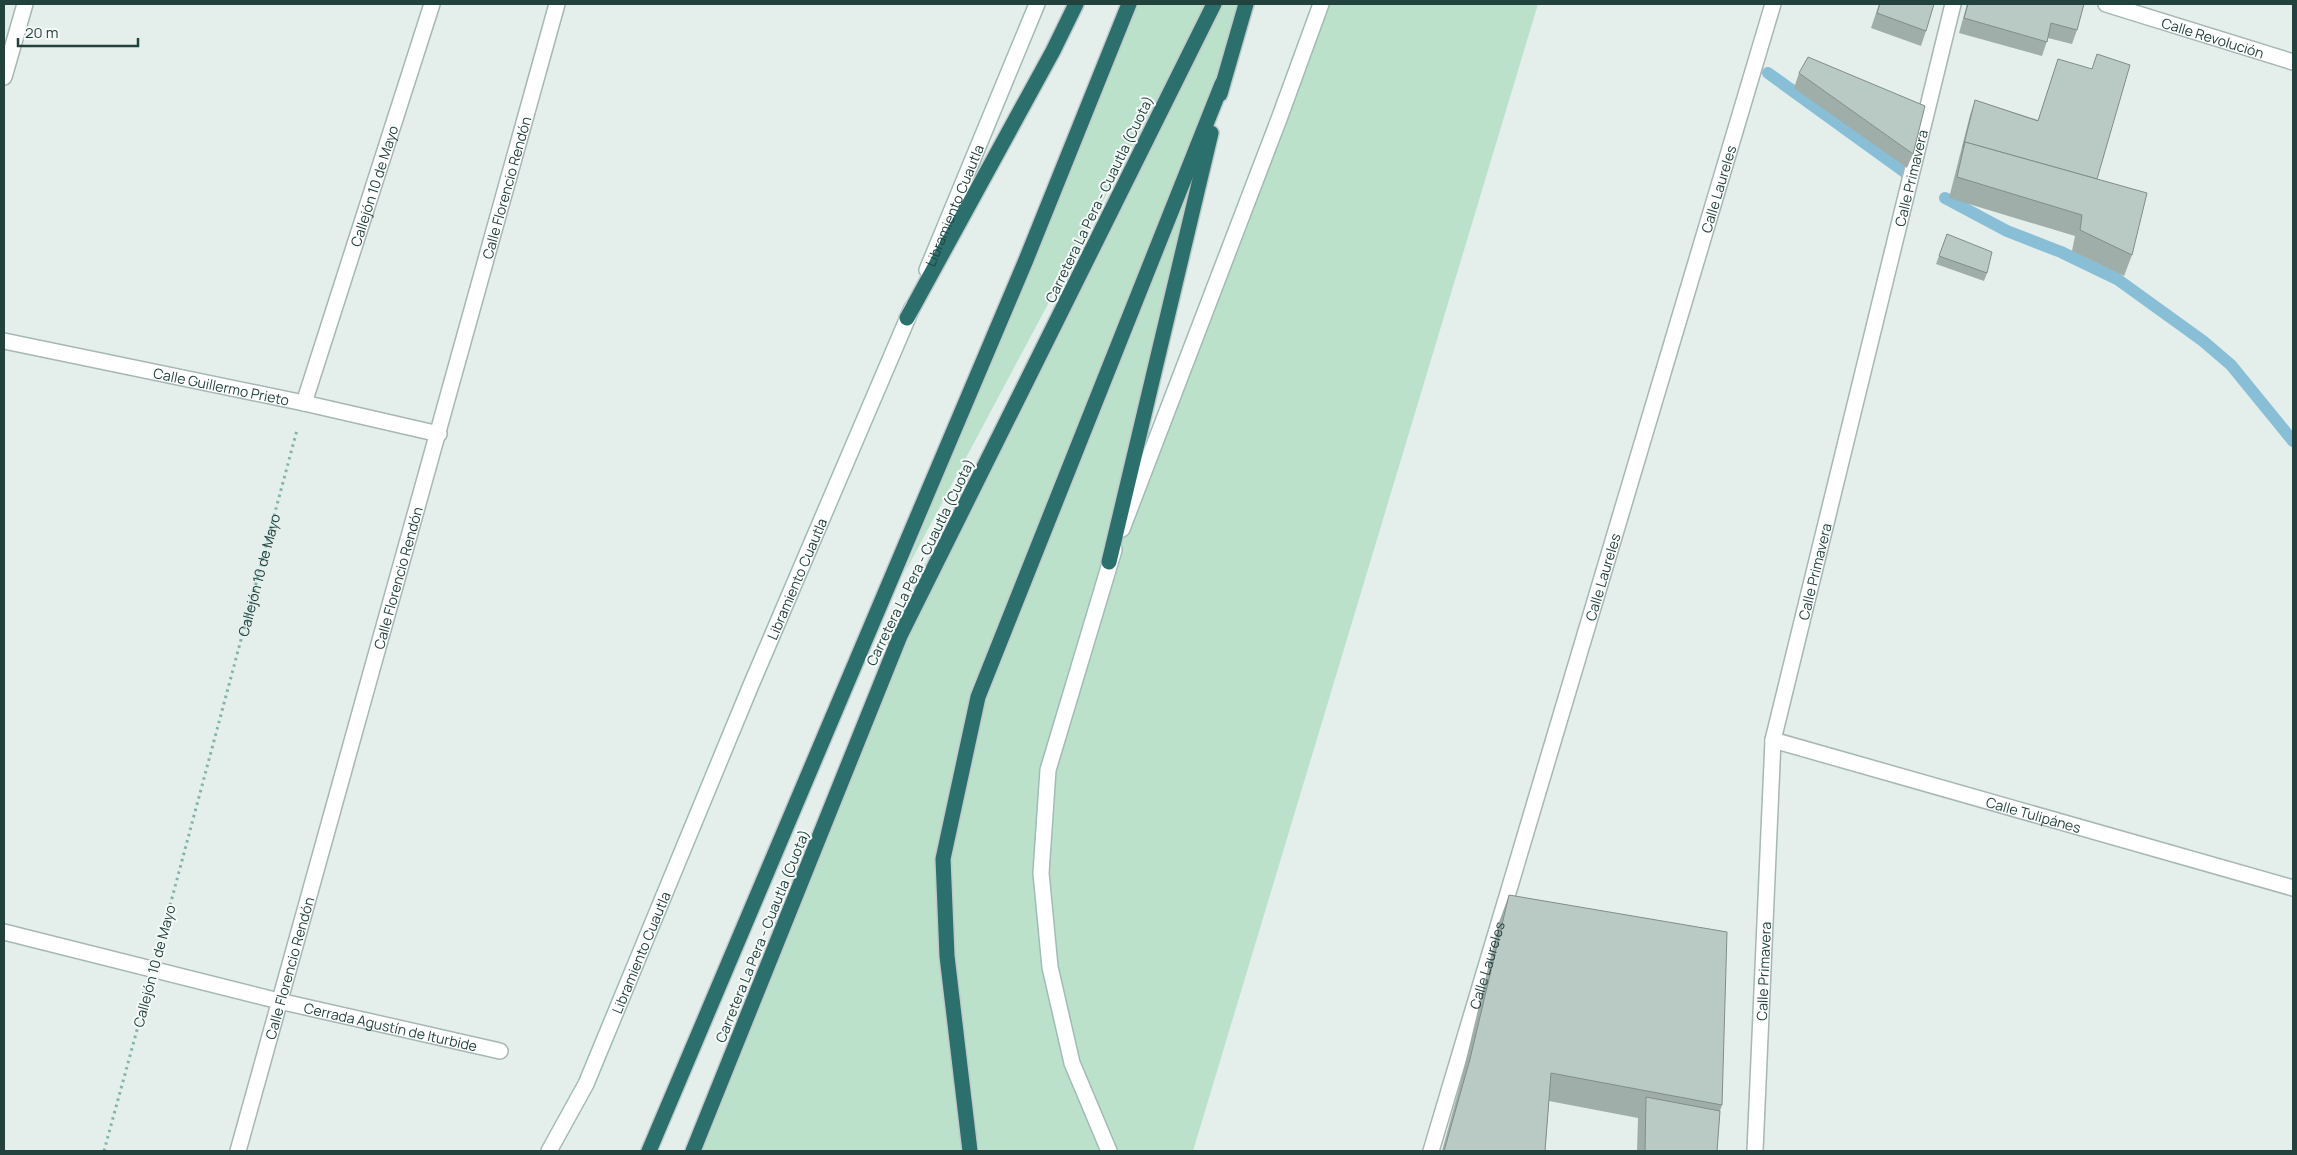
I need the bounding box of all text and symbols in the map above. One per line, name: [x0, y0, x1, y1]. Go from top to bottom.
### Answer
street label: Calle Revolución: [2159, 12, 2267, 62]
scale bar: [18, 15, 138, 47]
text: 20 m: [25, 22, 58, 43]
street label: Carretera La Pera - Cuautla (Cuota): [1040, 92, 1158, 306]
street label: Calle Florencio Rendón: [477, 114, 535, 261]
street label: Callejón 10 de Mayo: [345, 123, 402, 249]
street label: Calle Primavera: [1889, 128, 1931, 228]
street label: Libramiento Cuautla: [920, 141, 987, 269]
street label: Calle Laureles: [1696, 143, 1740, 235]
street label: Calle Guillermo Prieto: [152, 363, 291, 409]
street label: Carretera La Pera - Cuautla (Cuota): [861, 455, 979, 669]
street label: Calle Florencio Rendón: [369, 504, 426, 651]
street label: Callejón 10 de Mayo: [233, 512, 284, 638]
street label: Libramiento Cuautla: [762, 515, 831, 642]
street label: Calle Primavera: [1793, 521, 1835, 622]
street label: Calle Laureles: [1580, 531, 1624, 623]
street label: Calle Tulipánes: [1984, 792, 2083, 837]
street label: Carretera La Pera - Cuautla (Cuota): [710, 827, 814, 1045]
street label: Libramiento Cuautla: [607, 889, 674, 1016]
street label: Calle Florencio Rendón: [260, 895, 318, 1041]
street label: Callejón 10 de Mayo: [129, 903, 179, 1029]
street label: Calle Laureles: [1464, 919, 1508, 1011]
street label: Calle Primavera: [1751, 921, 1775, 1021]
street label: Cerrada Agustín de Iturbide: [302, 997, 479, 1055]

